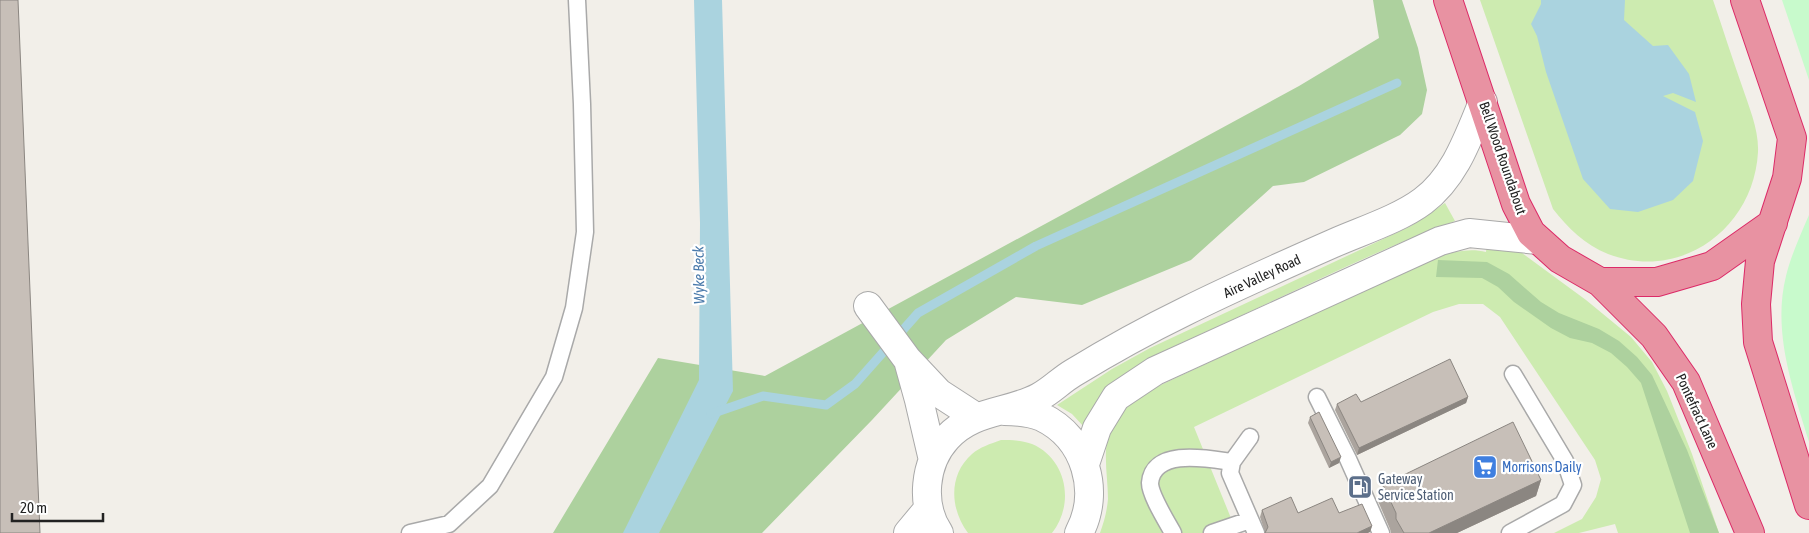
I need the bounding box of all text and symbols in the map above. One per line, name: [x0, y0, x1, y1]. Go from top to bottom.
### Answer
street label: Bell Wood Roundabout: [1476, 100, 1530, 216]
water label: Wyke Beck: [689, 245, 708, 304]
street label: Aire Valley Road: [1221, 251, 1303, 301]
street label: Pontefract Lane: [1673, 371, 1721, 451]
supermarket icon: Morrisons Daily: [1472, 454, 1498, 480]
place label: Morrisons Daily: [1502, 459, 1582, 475]
place label: Gateway Service Station: [1378, 471, 1454, 503]
fuel station icon: Gateway Service Station: [1347, 474, 1373, 500]
scale bar: [12, 490, 104, 522]
text: 20 m: [20, 499, 47, 516]

